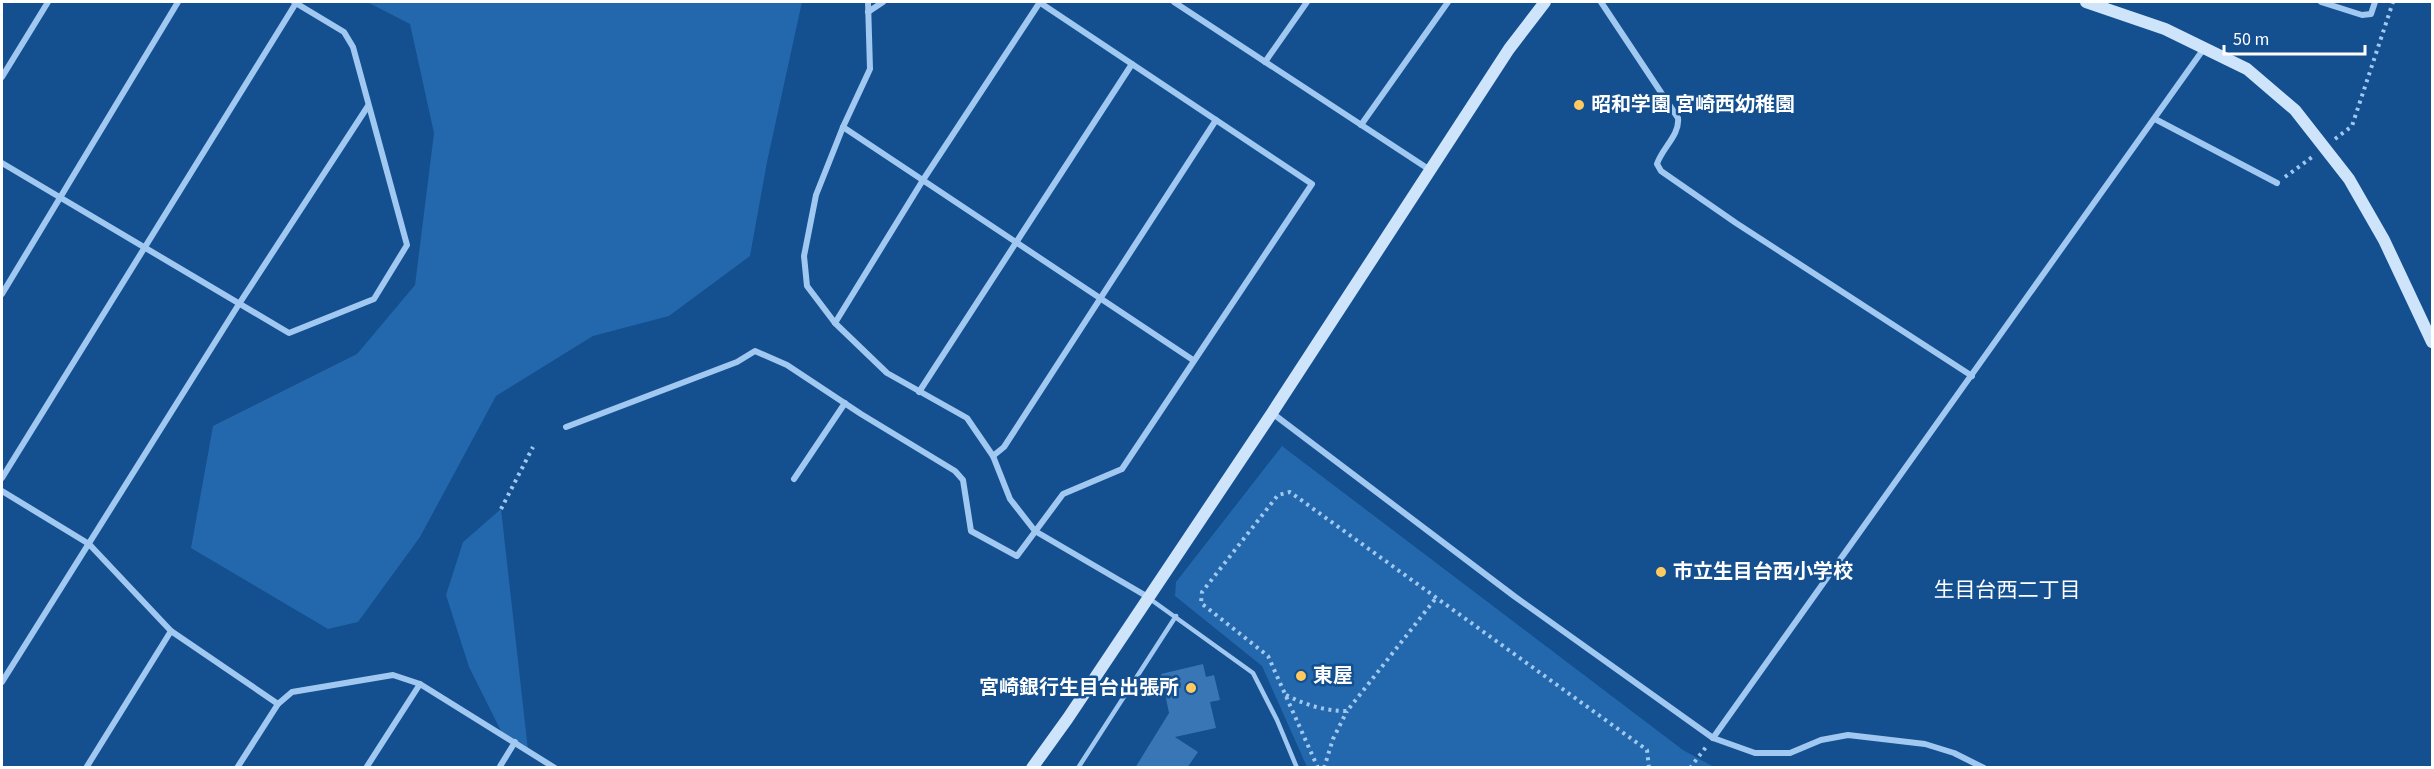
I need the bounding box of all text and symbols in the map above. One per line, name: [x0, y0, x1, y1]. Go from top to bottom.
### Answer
scale bar: [2224, 18, 2365, 56]
text: 50 m: [2233, 27, 2269, 52]
place label: 昭和学園 宮崎西幼稚園: [1591, 91, 1795, 119]
marker: 昭和学園 宮崎西幼稚園: [1572, 98, 1586, 112]
place label: 市立生目台西小学校: [1673, 558, 1853, 586]
marker: 市立生目台西小学校: [1654, 565, 1668, 579]
district label: 生目台西二丁目: [1934, 575, 2081, 605]
place label: 東屋: [1313, 662, 1353, 690]
marker: 東屋: [1294, 669, 1308, 683]
place label: 宮崎銀行生目台出張所: [979, 674, 1179, 702]
marker: 宮崎銀行生目台出張所: [1184, 681, 1198, 695]

